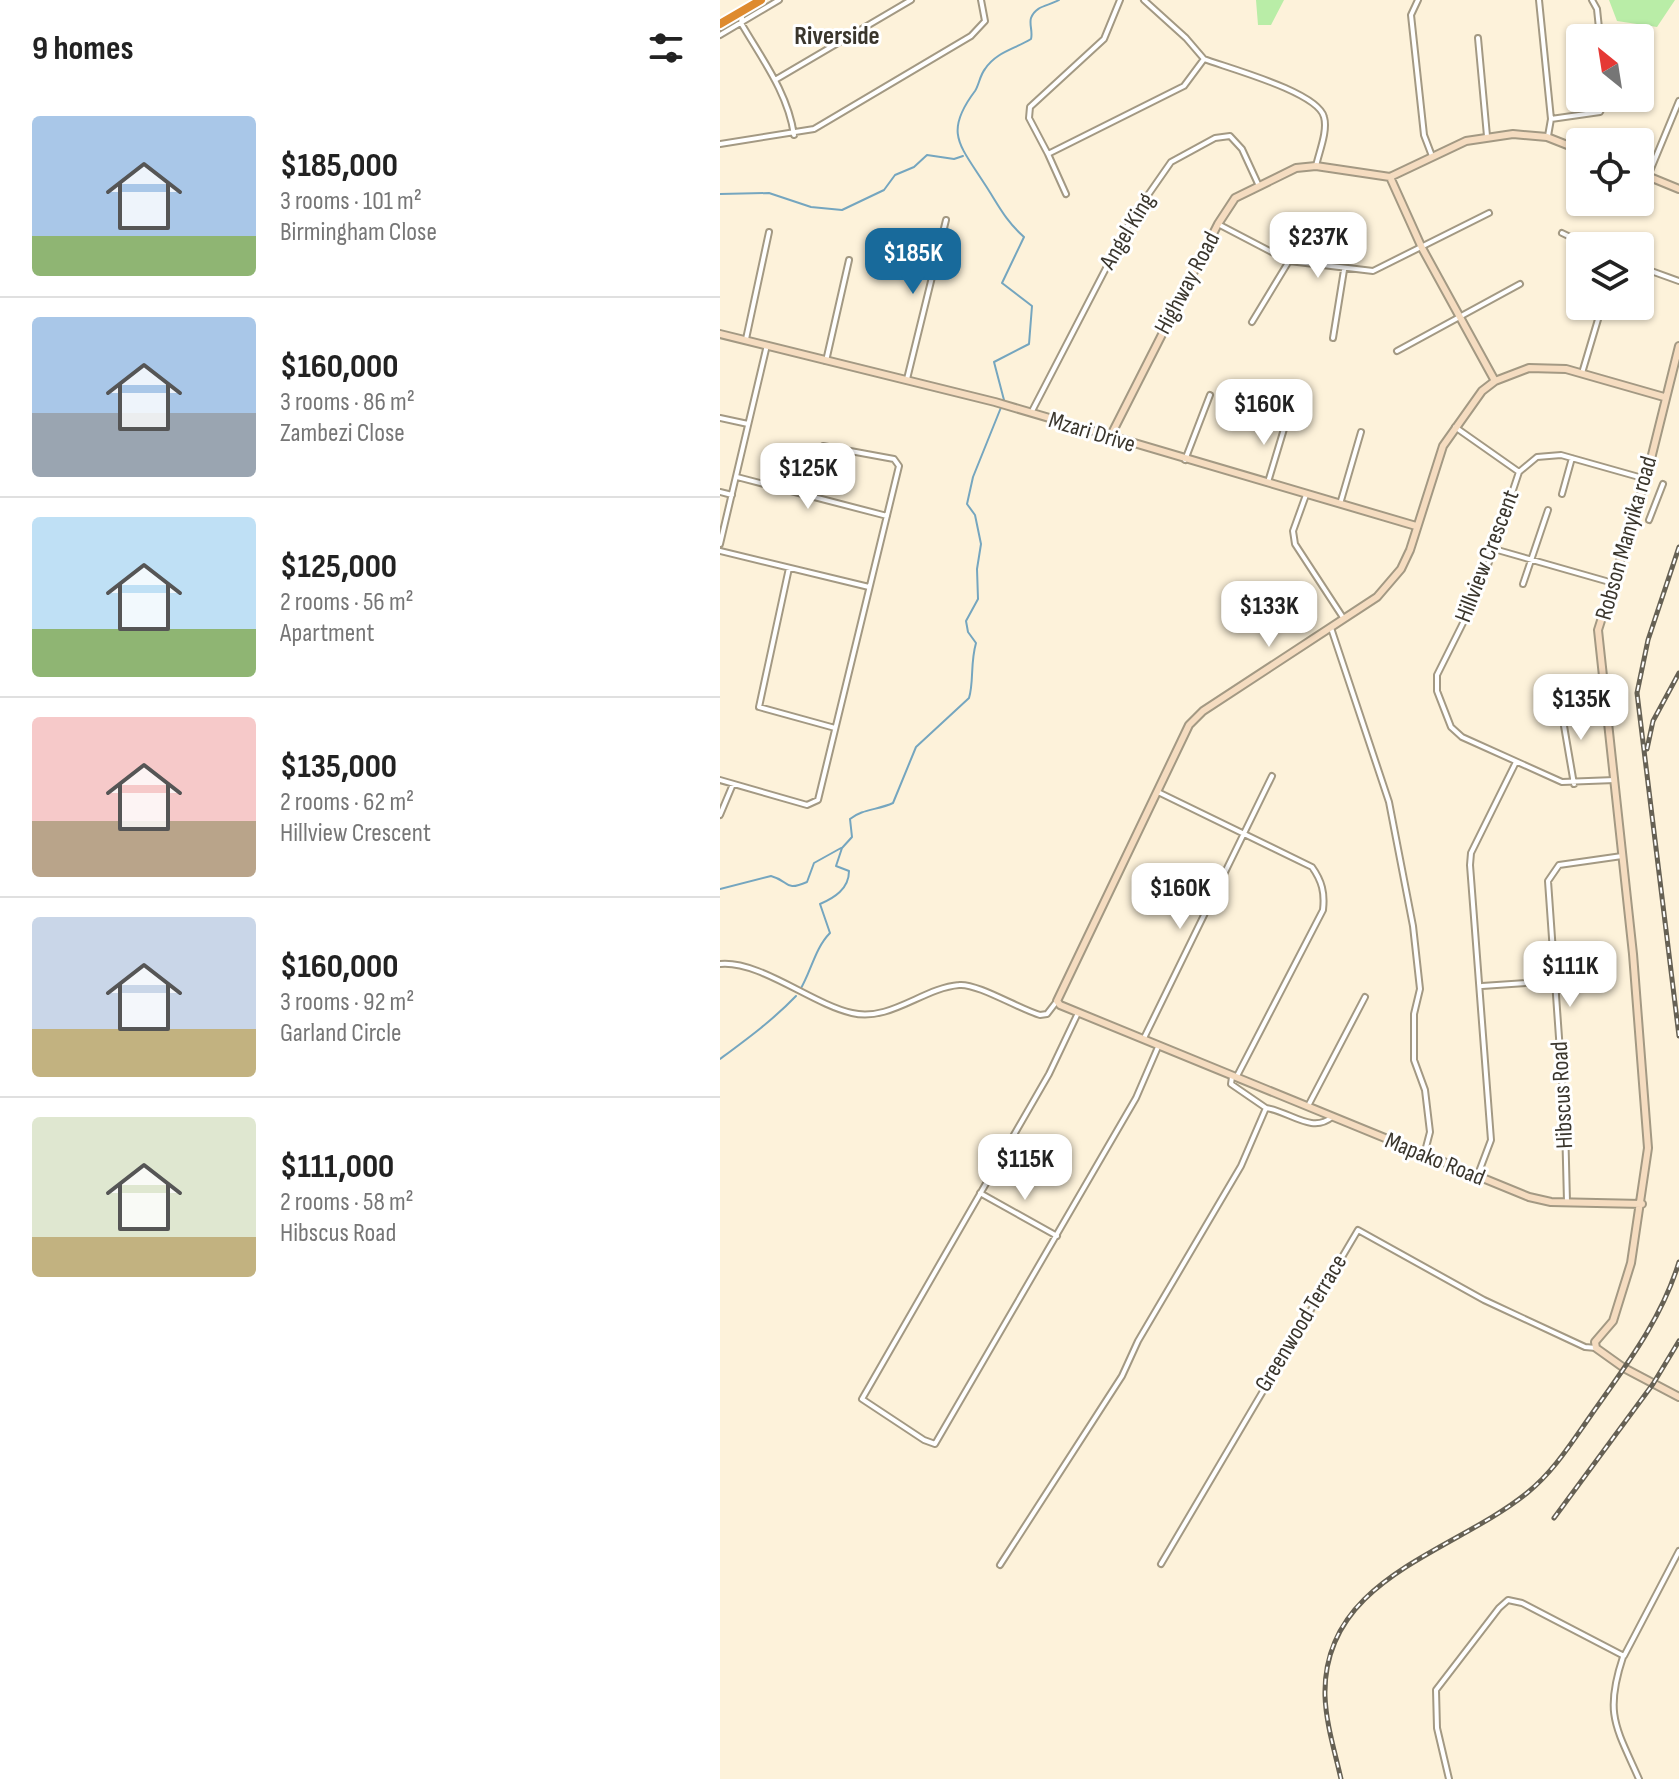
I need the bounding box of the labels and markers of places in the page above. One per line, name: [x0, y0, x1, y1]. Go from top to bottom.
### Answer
pin: $237K: [1262, 212, 1374, 280]
pin: $185K: [857, 228, 969, 296]
pin: $160K: [1208, 379, 1320, 447]
pin: $125K: [752, 443, 864, 511]
pin: $133K: [1213, 581, 1325, 649]
pin: $135K: [1525, 674, 1637, 742]
pin: $160K: [1124, 863, 1236, 931]
pin: $111K: [1514, 941, 1626, 1009]
pin: $115K: [969, 1134, 1081, 1202]

